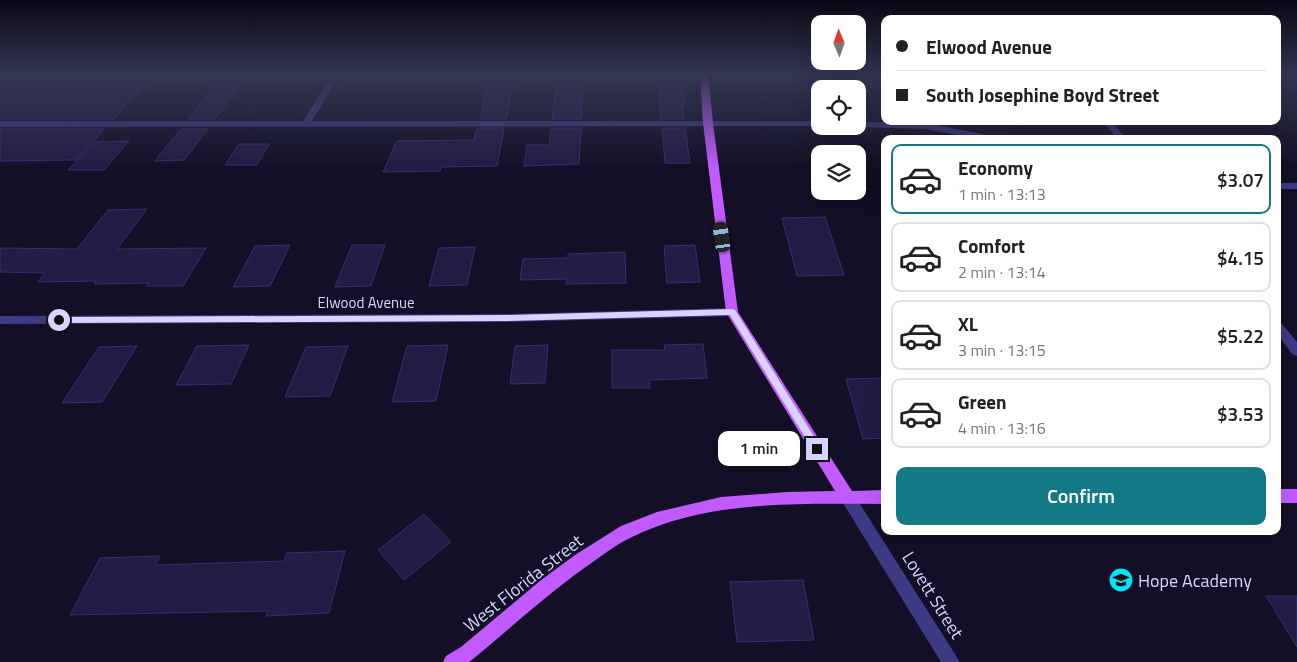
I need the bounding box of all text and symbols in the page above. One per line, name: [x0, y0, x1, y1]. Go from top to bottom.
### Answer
north arrow: [811, 15, 866, 70]
map controls: [811, 15, 866, 200]
text: Elwood Avenue: [926, 32, 1052, 61]
button: locate: [811, 80, 866, 135]
text: South Josephine Boyd Street: [926, 80, 1159, 109]
button: layers: [811, 145, 866, 200]
text: Economy: [958, 153, 1033, 182]
icon: car: [898, 157, 943, 202]
text: $3.07: [1217, 165, 1264, 194]
text: 1 min · 13:13: [958, 182, 1046, 206]
car: [712, 221, 731, 253]
text: Comfort: [958, 231, 1025, 260]
icon: car: [898, 235, 943, 280]
text: $4.15: [1217, 243, 1264, 272]
text: 2 min · 13:14: [958, 260, 1046, 284]
street label: Elwood Avenue: [317, 291, 415, 314]
route start: [48, 309, 70, 331]
text: XL: [958, 309, 978, 338]
icon: car: [898, 313, 943, 358]
text: $5.22: [1217, 321, 1264, 350]
text: 3 min · 13:15: [958, 338, 1046, 362]
text: Green: [958, 387, 1007, 416]
icon: car: [898, 391, 943, 436]
text: $3.53: [1217, 399, 1264, 428]
text: 4 min · 13:16: [958, 416, 1046, 440]
callout: 1 min: [717, 432, 800, 466]
text: 1 min: [740, 436, 778, 460]
route end: [806, 438, 828, 460]
button: Confirm: [896, 467, 1266, 525]
street label: West Florida Street: [457, 527, 589, 638]
street label: Lovett Street: [895, 546, 971, 644]
school or university icon: Hope Academy: [1108, 567, 1134, 593]
place label: Hope Academy: [1138, 567, 1252, 594]

